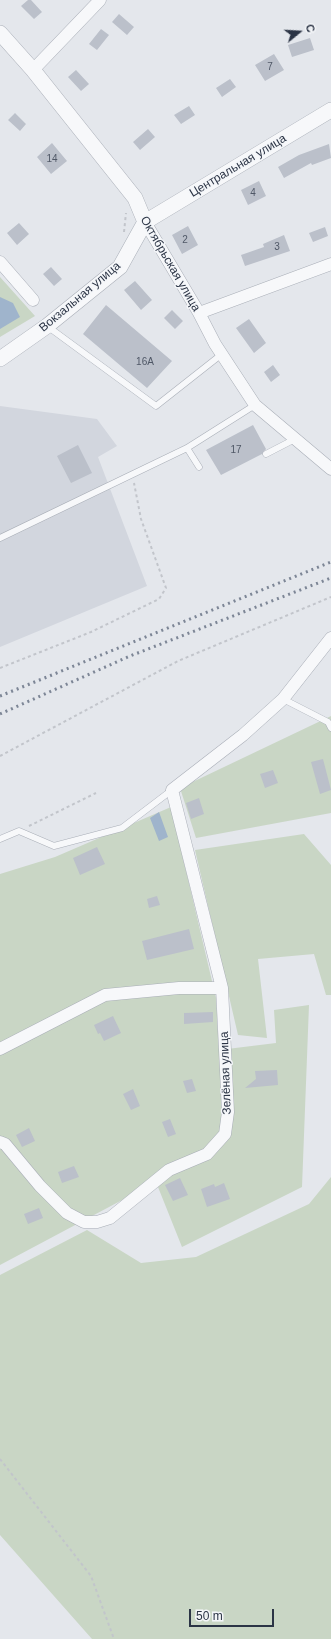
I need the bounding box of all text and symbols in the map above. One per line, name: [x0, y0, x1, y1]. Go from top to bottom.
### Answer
north arrow: [279, 12, 319, 52]
text: С: [303, 23, 317, 34]
house number: 7: [267, 61, 273, 73]
street label: Центральная улица: [187, 131, 289, 201]
house number: 14: [46, 153, 58, 165]
house number: 4: [250, 187, 256, 199]
street label: Октябрьская улица: [137, 214, 203, 314]
house number: 2: [182, 234, 188, 246]
house number: 3: [274, 241, 280, 253]
street label: Вокзальная улица: [36, 259, 124, 335]
house number: 16А: [136, 356, 154, 368]
house number: 17: [230, 444, 242, 456]
street label: Зелёная улица: [217, 1031, 235, 1115]
scale bar: [191, 1601, 276, 1627]
text: 50 m: [196, 1609, 223, 1623]

